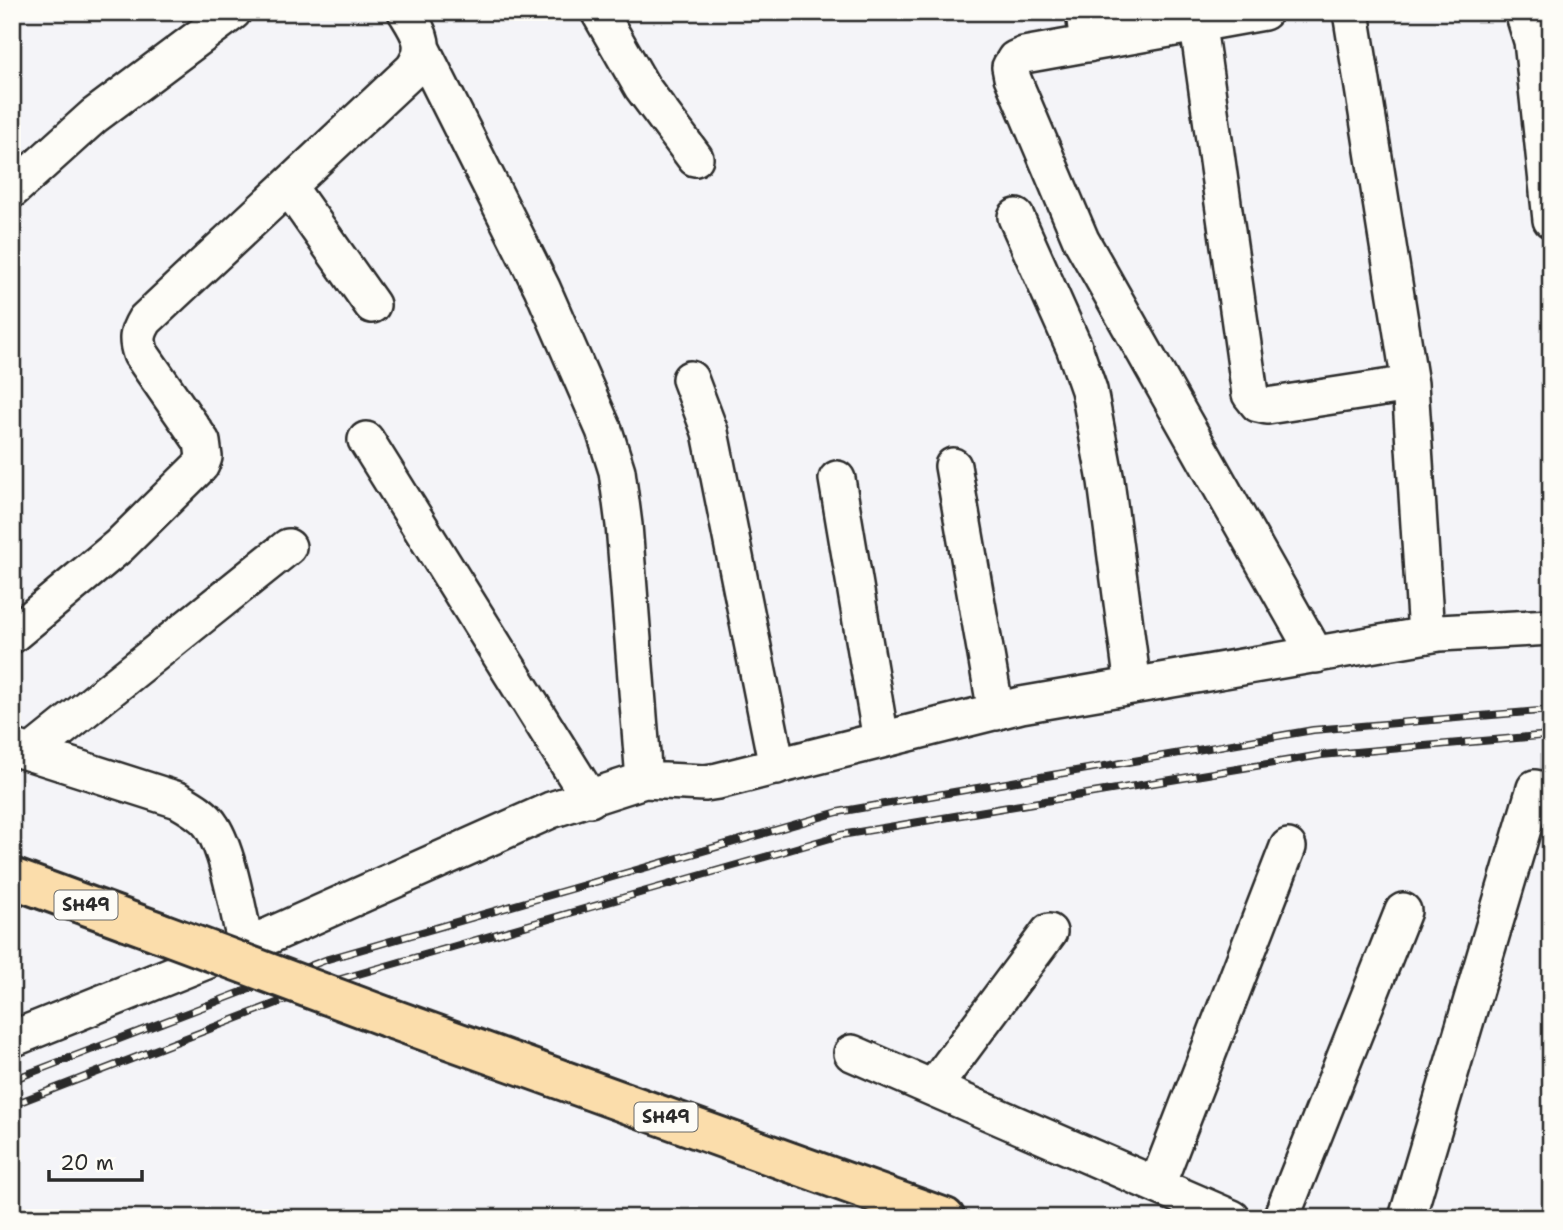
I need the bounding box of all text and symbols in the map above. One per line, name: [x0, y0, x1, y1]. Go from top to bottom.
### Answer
road number: SH49: [55, 890, 118, 920]
road number: SH49: [634, 1102, 698, 1132]
scale bar: [49, 1139, 142, 1183]
text: 20 m: [60, 1149, 114, 1177]

